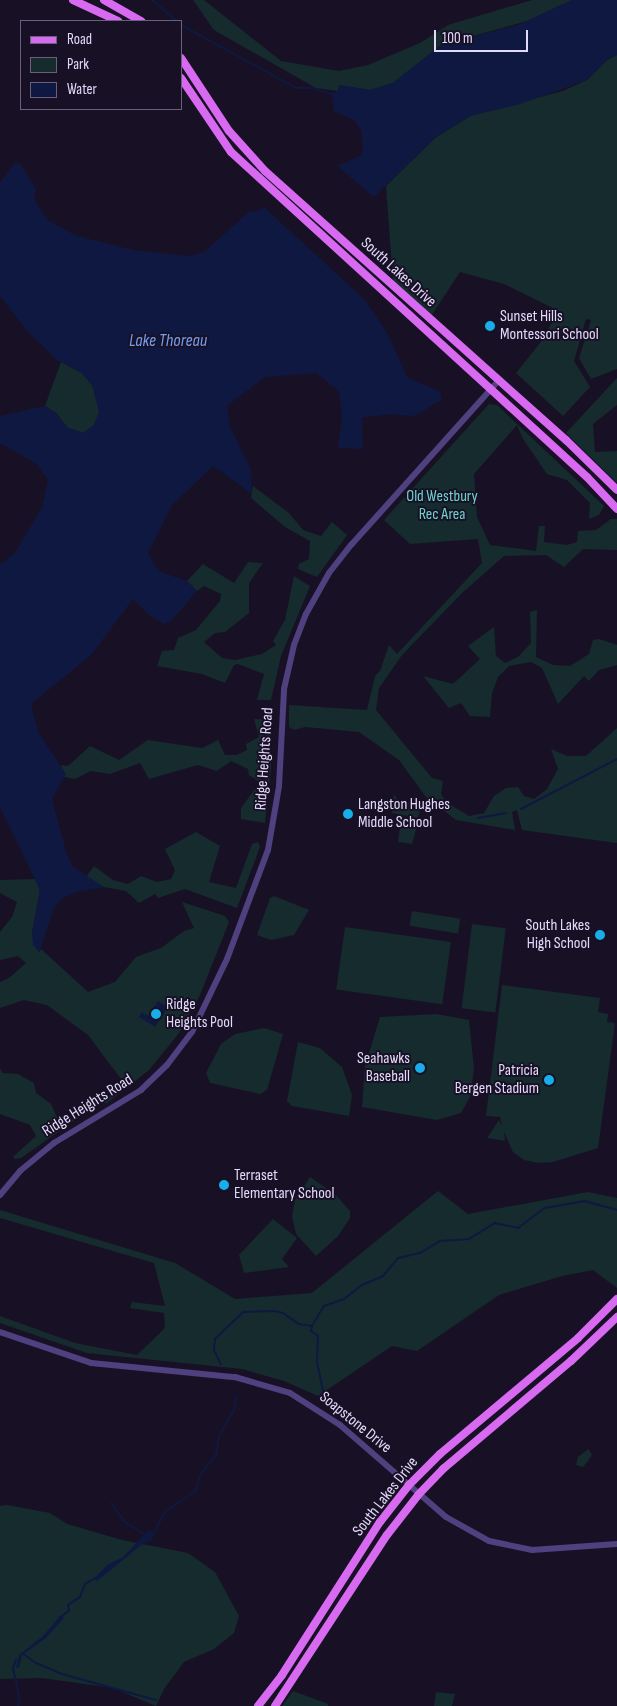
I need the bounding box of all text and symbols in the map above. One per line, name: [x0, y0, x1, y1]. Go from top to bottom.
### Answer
legend: [20, 20, 182, 110]
scale bar: [437, 20, 531, 52]
text: 100 m: [442, 29, 473, 48]
text: Road: [67, 30, 92, 49]
text: Park: [67, 55, 89, 74]
text: Water: [67, 80, 97, 99]
street label: South Lakes Drive: [356, 234, 440, 312]
place label: Sunset Hills Montessori School: [500, 307, 599, 345]
marker: Sunset Hills Montessori School: [484, 320, 496, 332]
water label: Lake Thoreau: [129, 330, 207, 352]
park label: Old Westbury Rec Area: [406, 487, 478, 525]
street label: Ridge Heights Road: [252, 707, 278, 811]
place label: Langston Hughes Middle School: [358, 795, 450, 833]
marker: Langston Hughes Middle School: [342, 808, 354, 820]
place label: South Lakes High School: [525, 916, 590, 954]
marker: South Lakes High School: [594, 929, 606, 941]
place label: Ridge Heights Pool: [166, 995, 233, 1033]
marker: Ridge Heights Pool: [150, 1008, 162, 1020]
place label: Seahawks Baseball: [357, 1049, 410, 1087]
place label: Patricia Bergen Stadium: [455, 1061, 539, 1099]
marker: Seahawks Baseball: [414, 1062, 426, 1074]
street label: Ridge Heights Road: [39, 1071, 137, 1141]
marker: Patricia Bergen Stadium: [543, 1074, 555, 1086]
place label: Terraset Elementary School: [234, 1166, 334, 1204]
marker: Terraset Elementary School: [218, 1179, 230, 1191]
street label: Soapstone Drive: [315, 1388, 395, 1458]
street label: South Lakes Drive: [349, 1454, 423, 1540]

